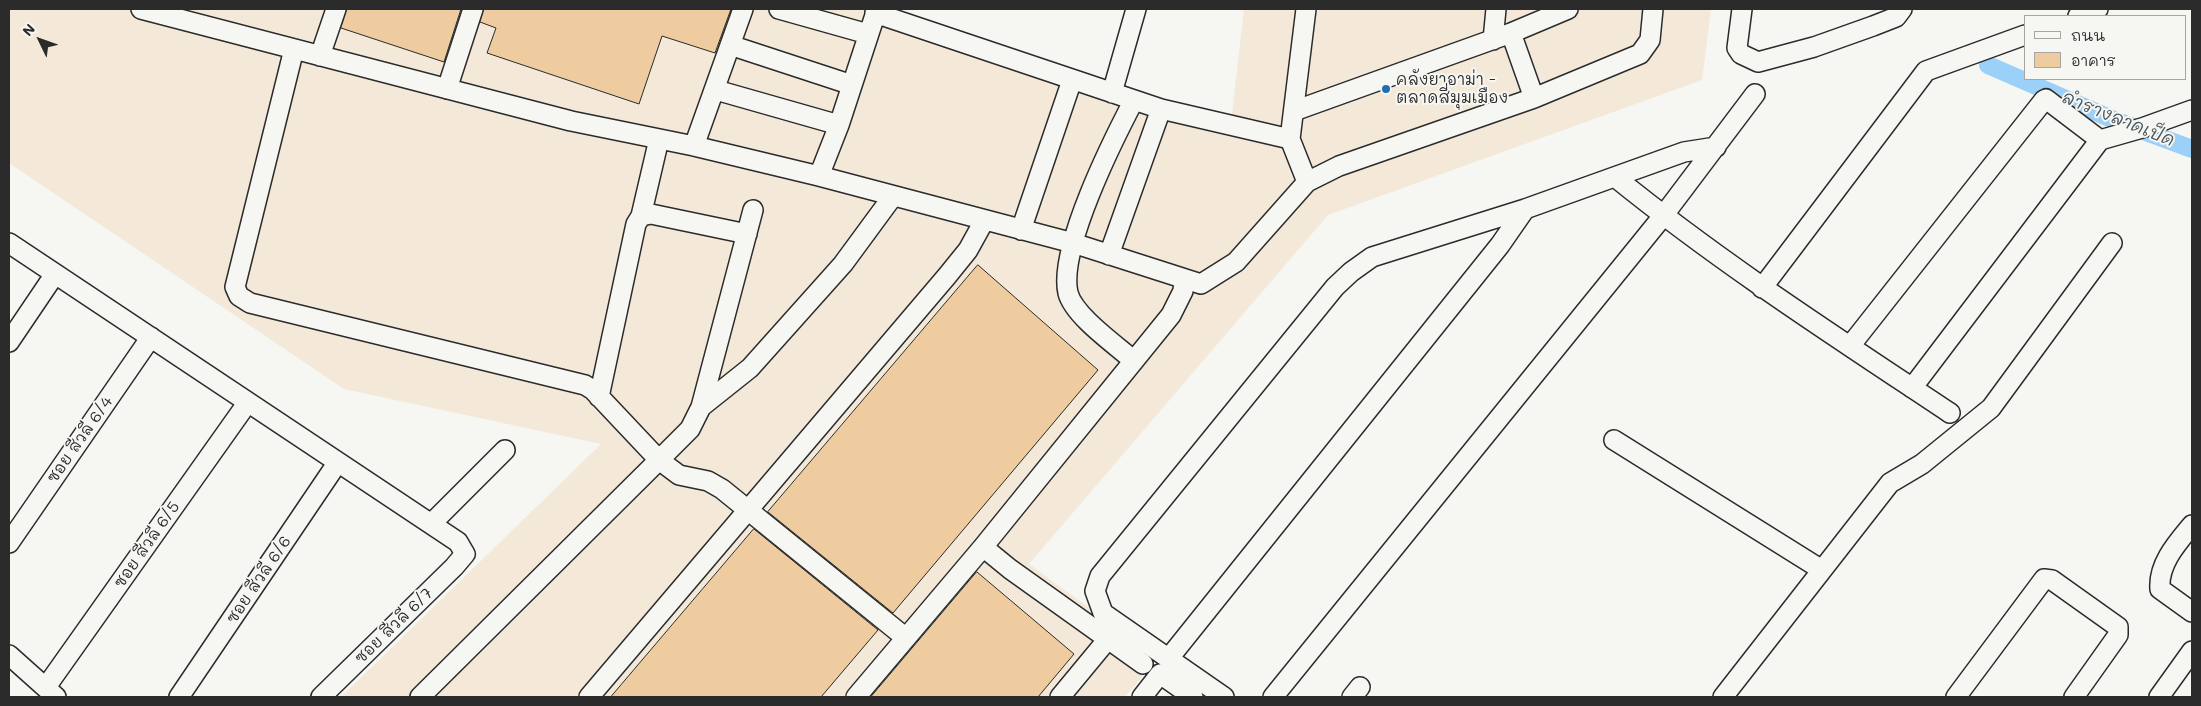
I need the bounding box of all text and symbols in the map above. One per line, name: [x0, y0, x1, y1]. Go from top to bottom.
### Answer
north arrow: [15, 15, 65, 65]
legend: [2024, 15, 2186, 80]
text: N: [18, 19, 39, 40]
text: ถนน: [2071, 25, 2105, 45]
text: อาคาร: [2071, 50, 2116, 70]
place label: คลังยาอาม่า - ตลาดสี่มุมเมือง: [1396, 70, 1508, 108]
marker: คลังยาอาม่า - ตลาดสี่มุมเมือง: [1380, 83, 1392, 95]
water label: ลำรางลาดเป็ด: [2058, 86, 2178, 152]
street label: ซอย สีวลี 6/4: [43, 393, 117, 487]
street label: ซอย สีวลี 6/5: [110, 498, 184, 592]
street label: ซอย สีวลี 6/6: [223, 533, 295, 627]
street label: ซอย สีวลี 6/7: [351, 584, 437, 668]

